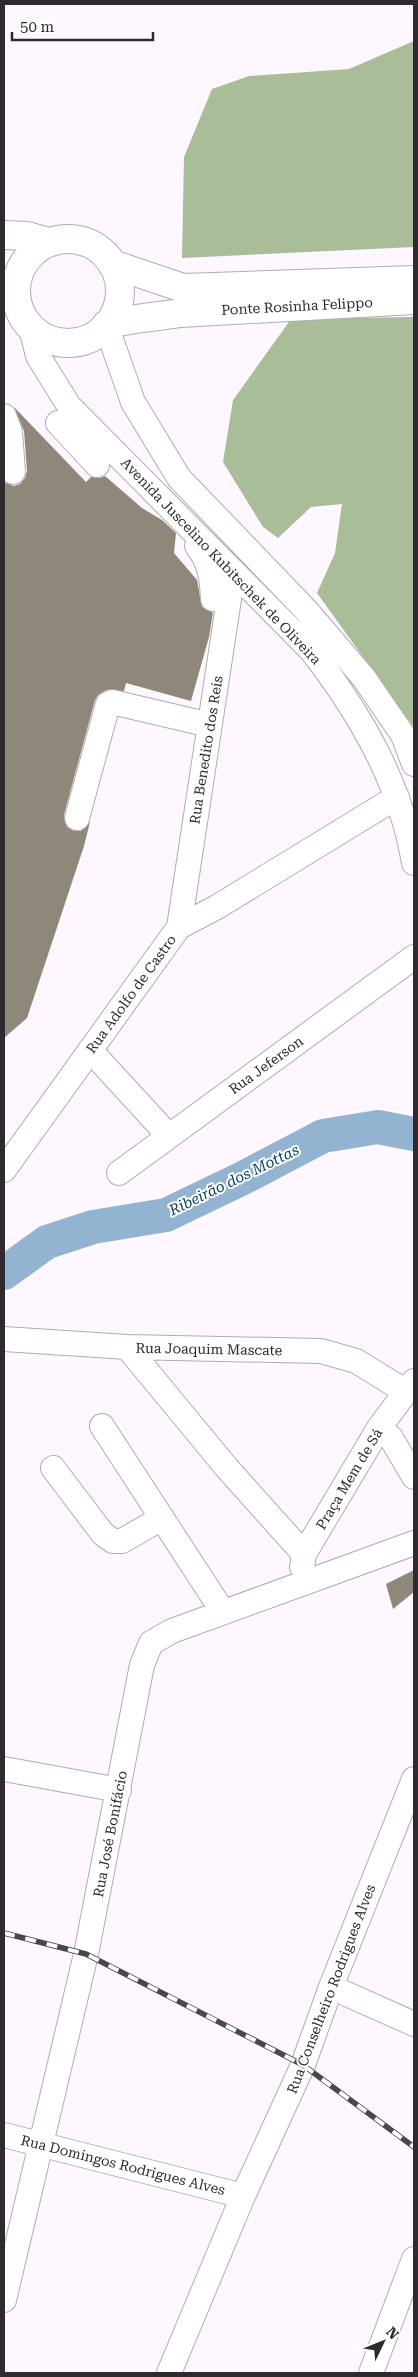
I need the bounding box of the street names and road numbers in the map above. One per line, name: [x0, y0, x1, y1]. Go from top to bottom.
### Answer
street label: Ponte Rosinha Felippo: [221, 294, 373, 318]
street label: Avenida Juscelino Kubitschek de Oliveira: [118, 454, 325, 668]
street label: Rua Benedito dos Reis: [186, 674, 226, 825]
street label: Rua Adolfo de Castro: [83, 932, 179, 1056]
street label: Rua Jeferson: [226, 1033, 306, 1097]
street label: Rua Joaquim Mascate: [135, 1340, 283, 1358]
street label: Praça Mem de Sá: [313, 1425, 386, 1532]
street label: Rua José Bonifácio: [90, 1769, 130, 1899]
street label: Rua Conselheiro Rodrigues Alves: [284, 1882, 379, 2096]
street label: Rua Domingos Rodrigues Alves: [19, 2132, 227, 2198]

